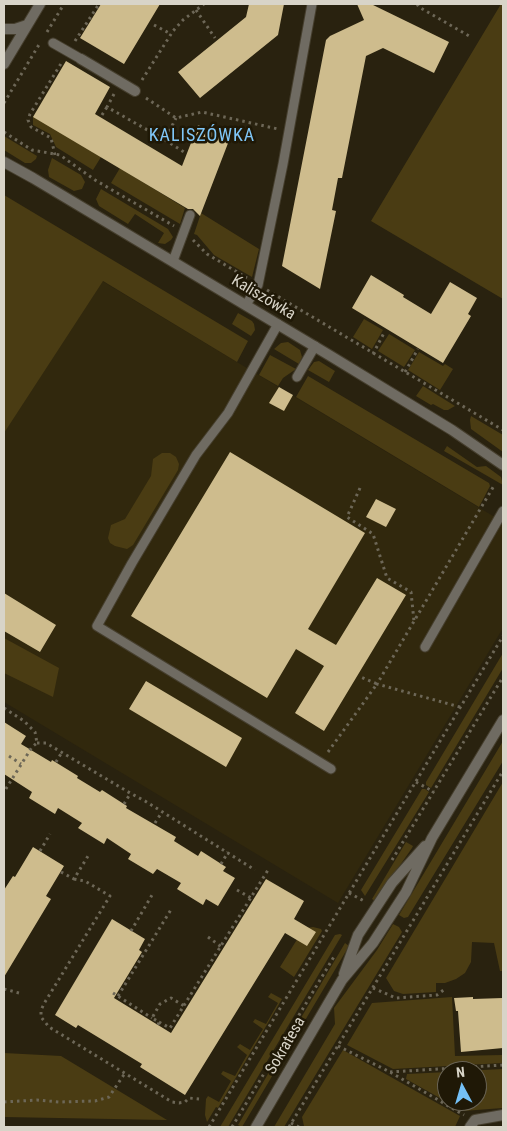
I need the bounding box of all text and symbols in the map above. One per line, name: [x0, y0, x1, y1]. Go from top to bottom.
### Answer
district label: KALISZÓWKA: [147, 125, 257, 147]
street label: Kaliszówka: [228, 271, 298, 325]
street label: Sokratesa: [262, 1014, 310, 1078]
north arrow: [437, 1061, 487, 1111]
text: N: [455, 1064, 466, 1080]

